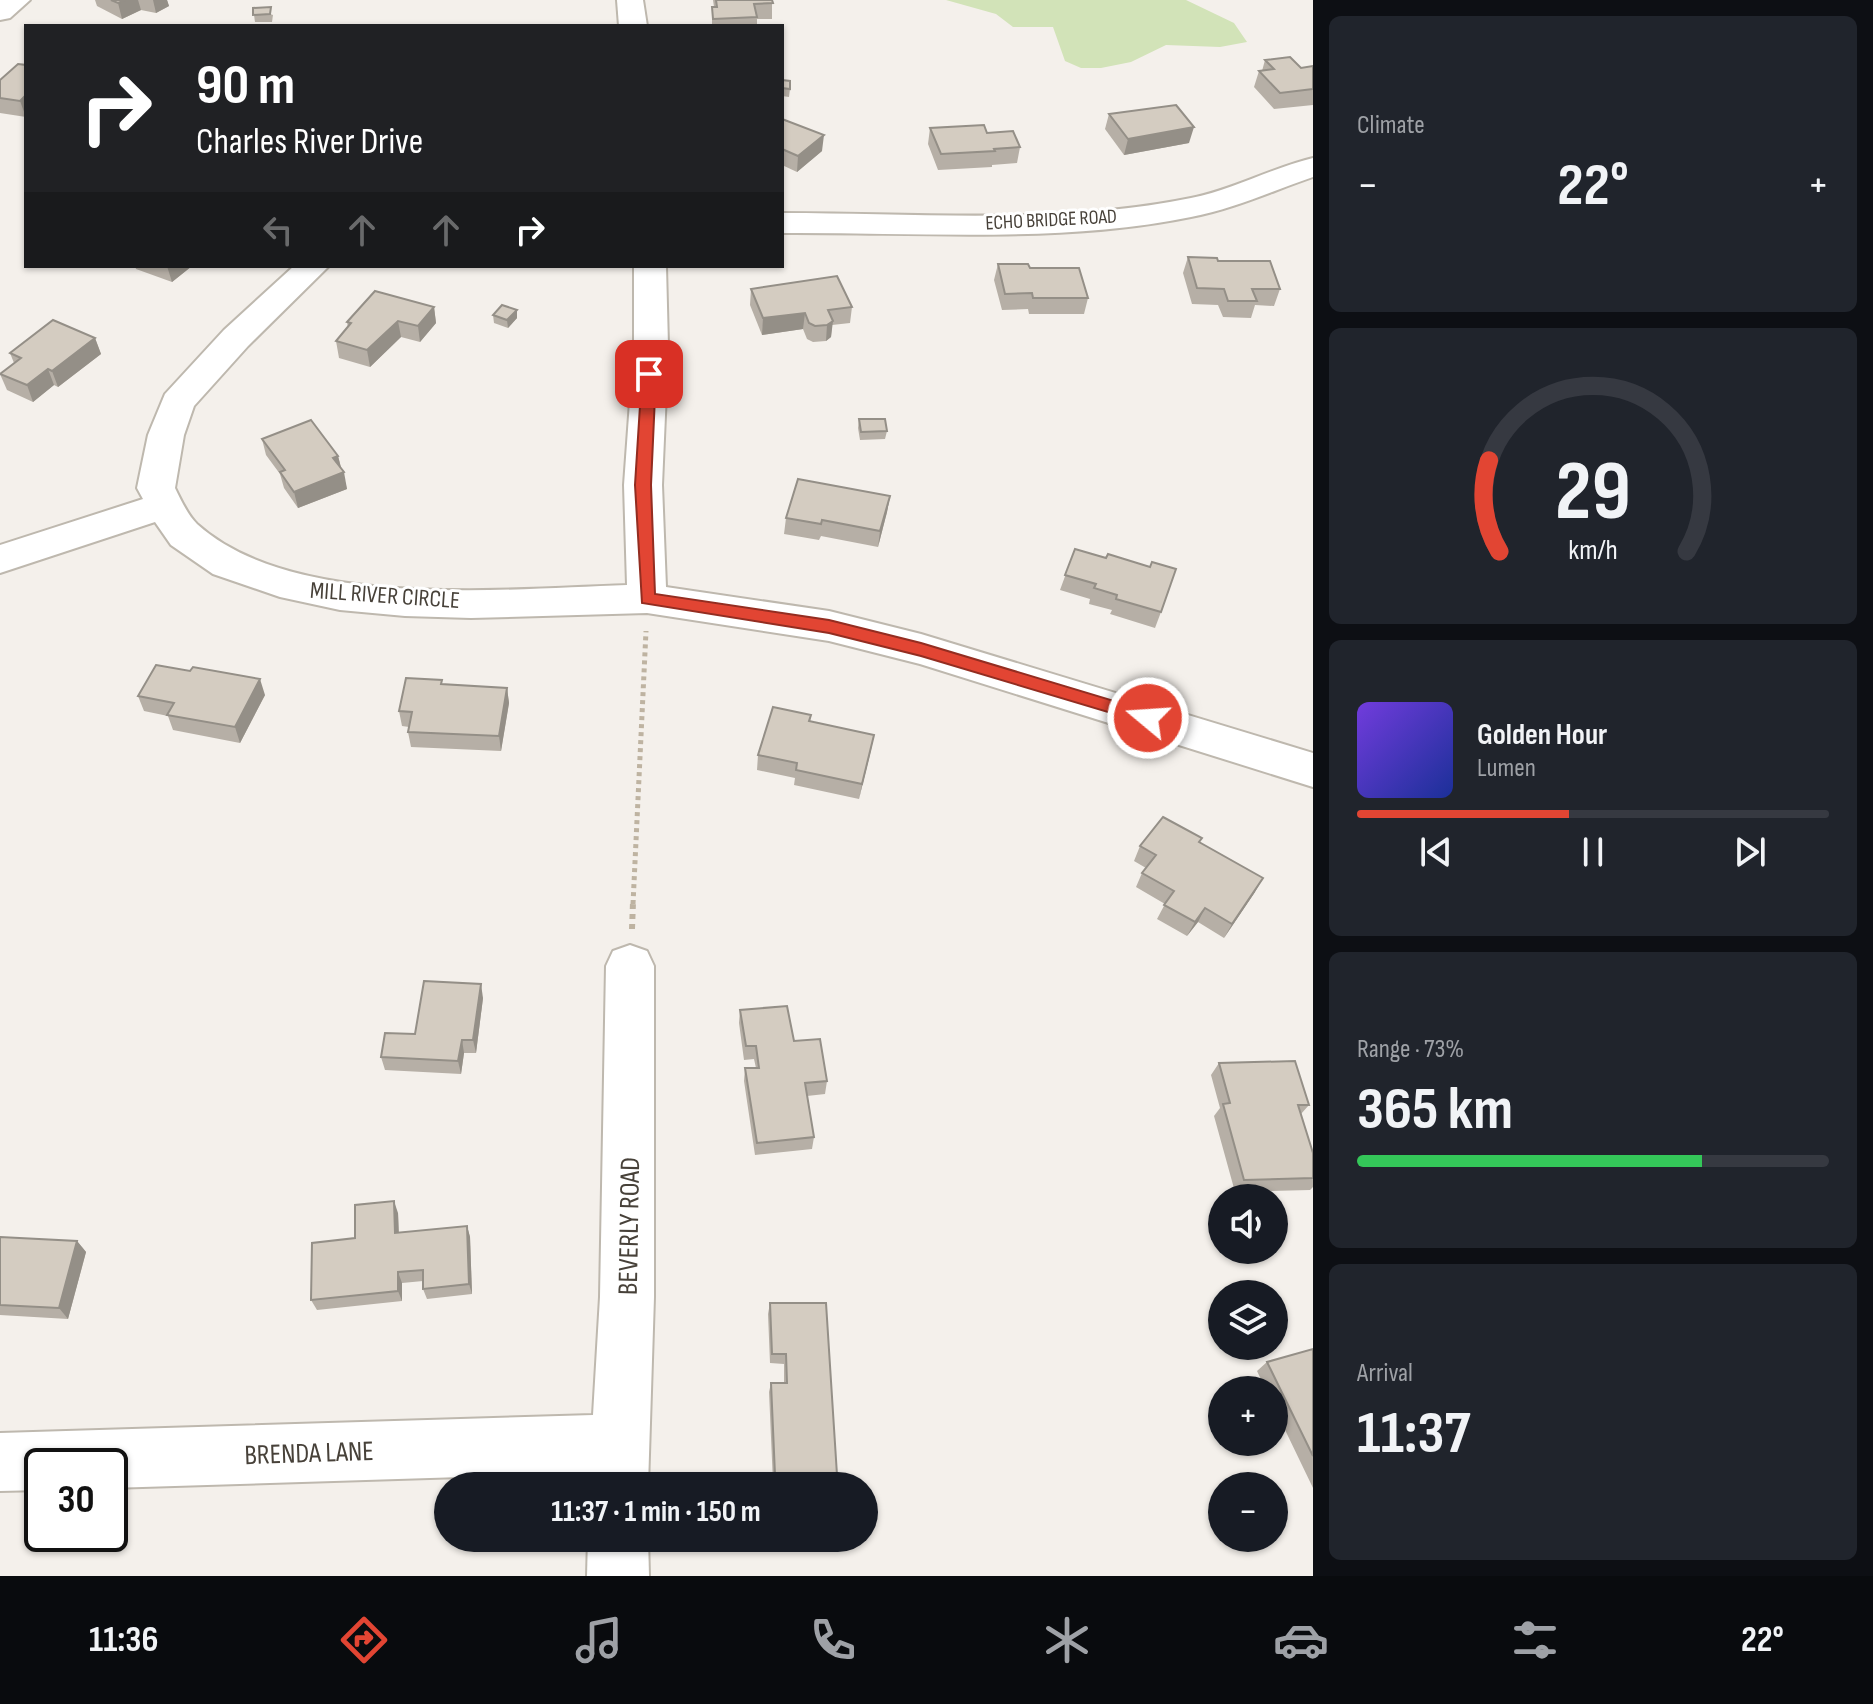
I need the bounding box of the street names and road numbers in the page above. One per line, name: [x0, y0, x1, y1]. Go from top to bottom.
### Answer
street label: ECHO BRIDGE ROAD: [985, 205, 1117, 235]
street label: MILL RIVER CIRCLE: [309, 576, 461, 615]
street label: BEVERLY ROAD: [612, 1157, 647, 1295]
street label: BRENDA LANE: [244, 1435, 374, 1472]

